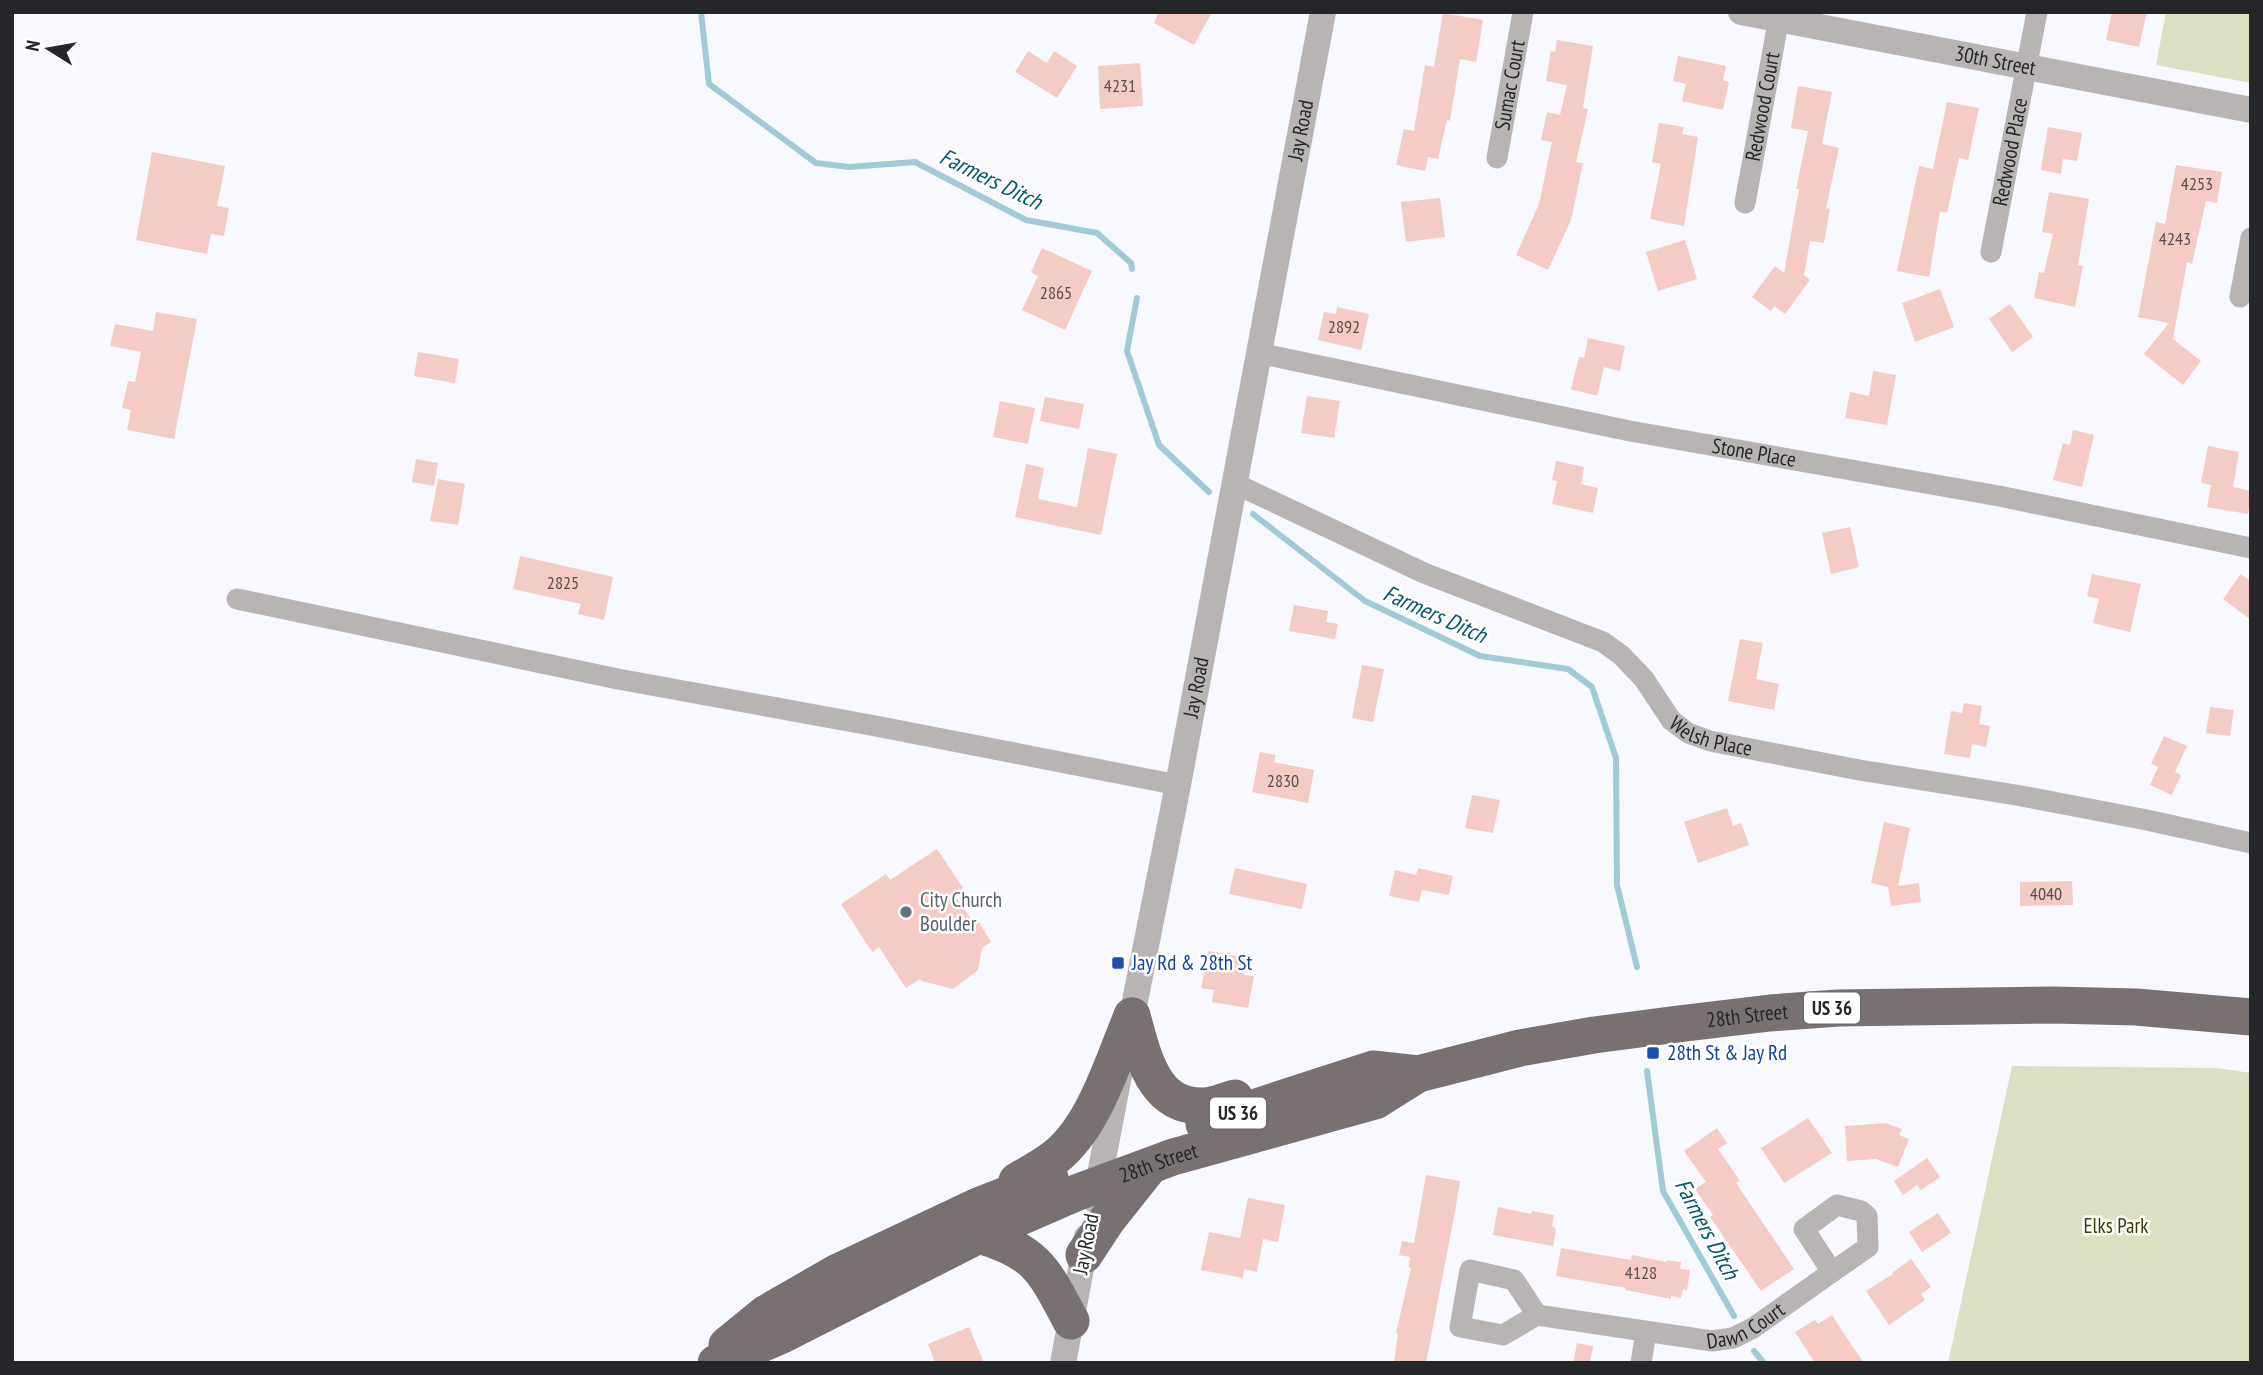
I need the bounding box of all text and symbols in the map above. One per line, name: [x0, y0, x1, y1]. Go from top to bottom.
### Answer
north arrow: [14, 14, 84, 84]
text: N: [20, 38, 45, 53]
street label: Sumac Court: [1488, 38, 1531, 132]
street label: 30th Street: [1953, 39, 2038, 81]
street label: Redwood Court: [1739, 50, 1785, 163]
house number: 4231: [1104, 74, 1136, 97]
street label: Redwood Place: [1986, 95, 2033, 208]
street label: Jay Road: [1281, 98, 1319, 164]
water label: Farmers Ditch: [935, 141, 1049, 217]
house number: 4253: [2181, 172, 2213, 195]
house number: 4243: [2159, 227, 2191, 250]
house number: 2865: [1040, 281, 1072, 304]
house number: 2892: [1328, 315, 1360, 338]
street label: Stone Place: [1710, 432, 1798, 473]
house number: 2825: [547, 571, 579, 594]
water label: Farmers Ditch: [1379, 578, 1493, 650]
street label: Jay Road: [1177, 655, 1215, 721]
street label: Welsh Place: [1664, 710, 1755, 762]
house number: 2830: [1267, 769, 1299, 792]
house number: 4040: [2030, 882, 2062, 905]
place label: City Church Boulder: [920, 886, 1002, 937]
marker: City Church Boulder: [898, 904, 914, 920]
place label: Jay Rd & 28th St: [1131, 949, 1252, 976]
marker: Jay Rd & 28th St: [1110, 955, 1126, 971]
road number: US 36: [1804, 992, 1860, 1024]
street label: 28th Street: [1705, 998, 1789, 1033]
place label: 28th St & Jay Rd: [1667, 1039, 1787, 1066]
marker: 28th St & Jay Rd: [1645, 1045, 1661, 1061]
road number: US 36: [1210, 1098, 1266, 1128]
street label: 28th Street: [1115, 1137, 1201, 1189]
water label: Farmers Ditch: [1669, 1173, 1747, 1286]
street label: Jay Road: [1066, 1211, 1105, 1277]
park label: Elks Park: [2084, 1212, 2148, 1239]
house number: 4128: [1625, 1261, 1657, 1284]
street label: Dawn Court: [1705, 1296, 1790, 1355]

